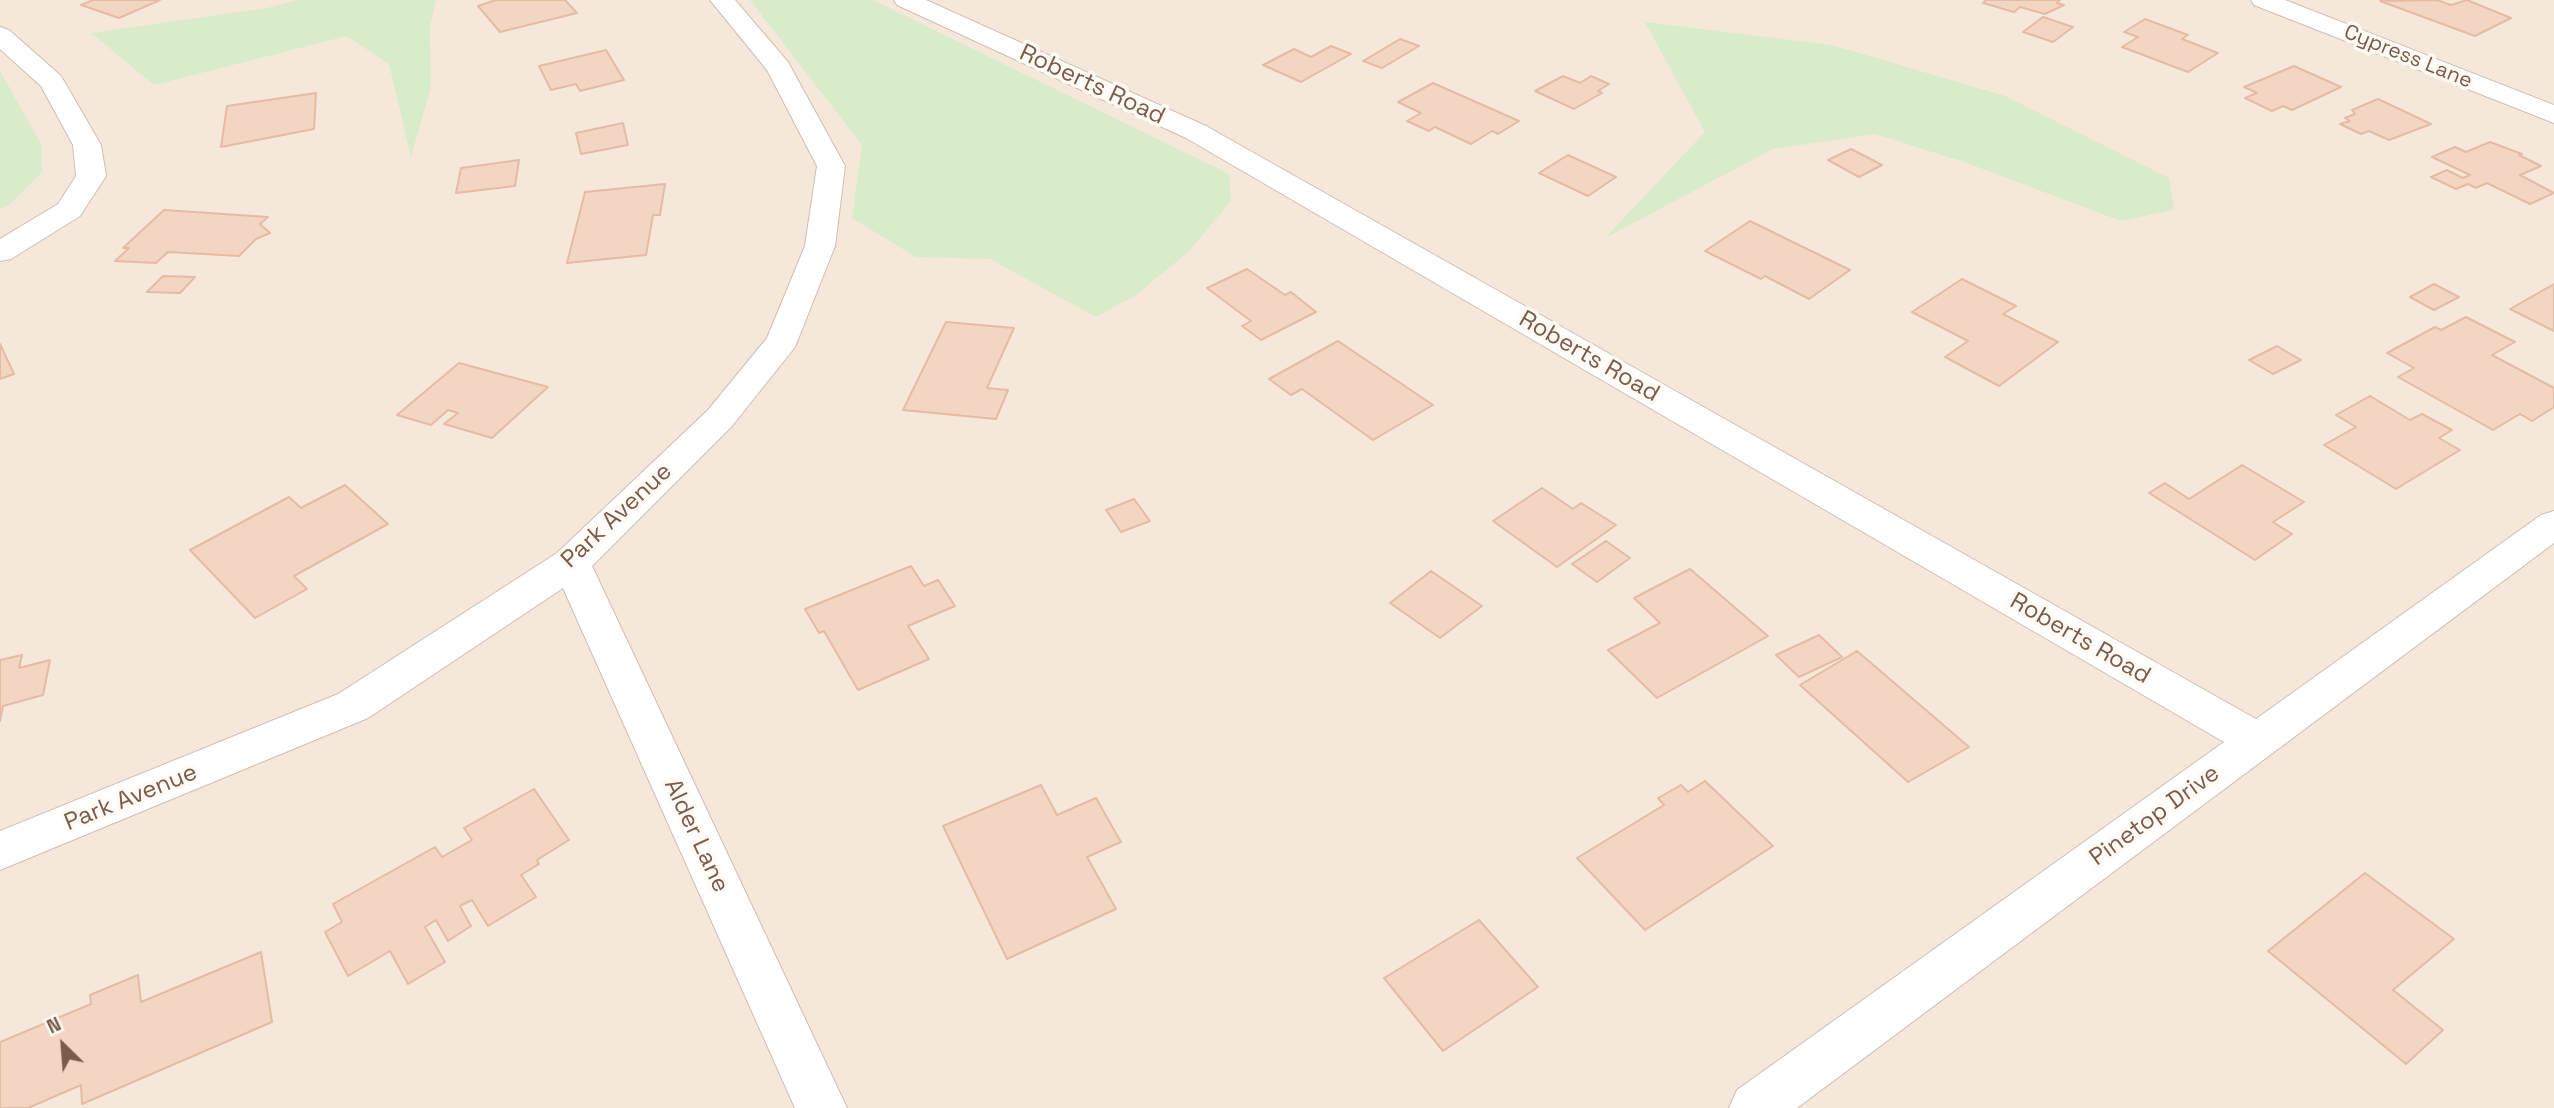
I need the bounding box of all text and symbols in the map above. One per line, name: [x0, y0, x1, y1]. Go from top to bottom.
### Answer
street label: Cypress Lane: [2340, 20, 2476, 94]
street label: Roberts Road: [1015, 39, 1169, 131]
street label: Roberts Road: [1514, 305, 1664, 409]
street label: Park Avenue: [556, 457, 678, 575]
street label: Roberts Road: [2005, 587, 2155, 691]
street label: Park Avenue: [60, 758, 202, 838]
street label: Pinetop Drive: [2085, 759, 2225, 873]
street label: Alder Lane: [657, 775, 735, 897]
north arrow: [28, 1010, 98, 1080]
text: N: [43, 1011, 65, 1040]

